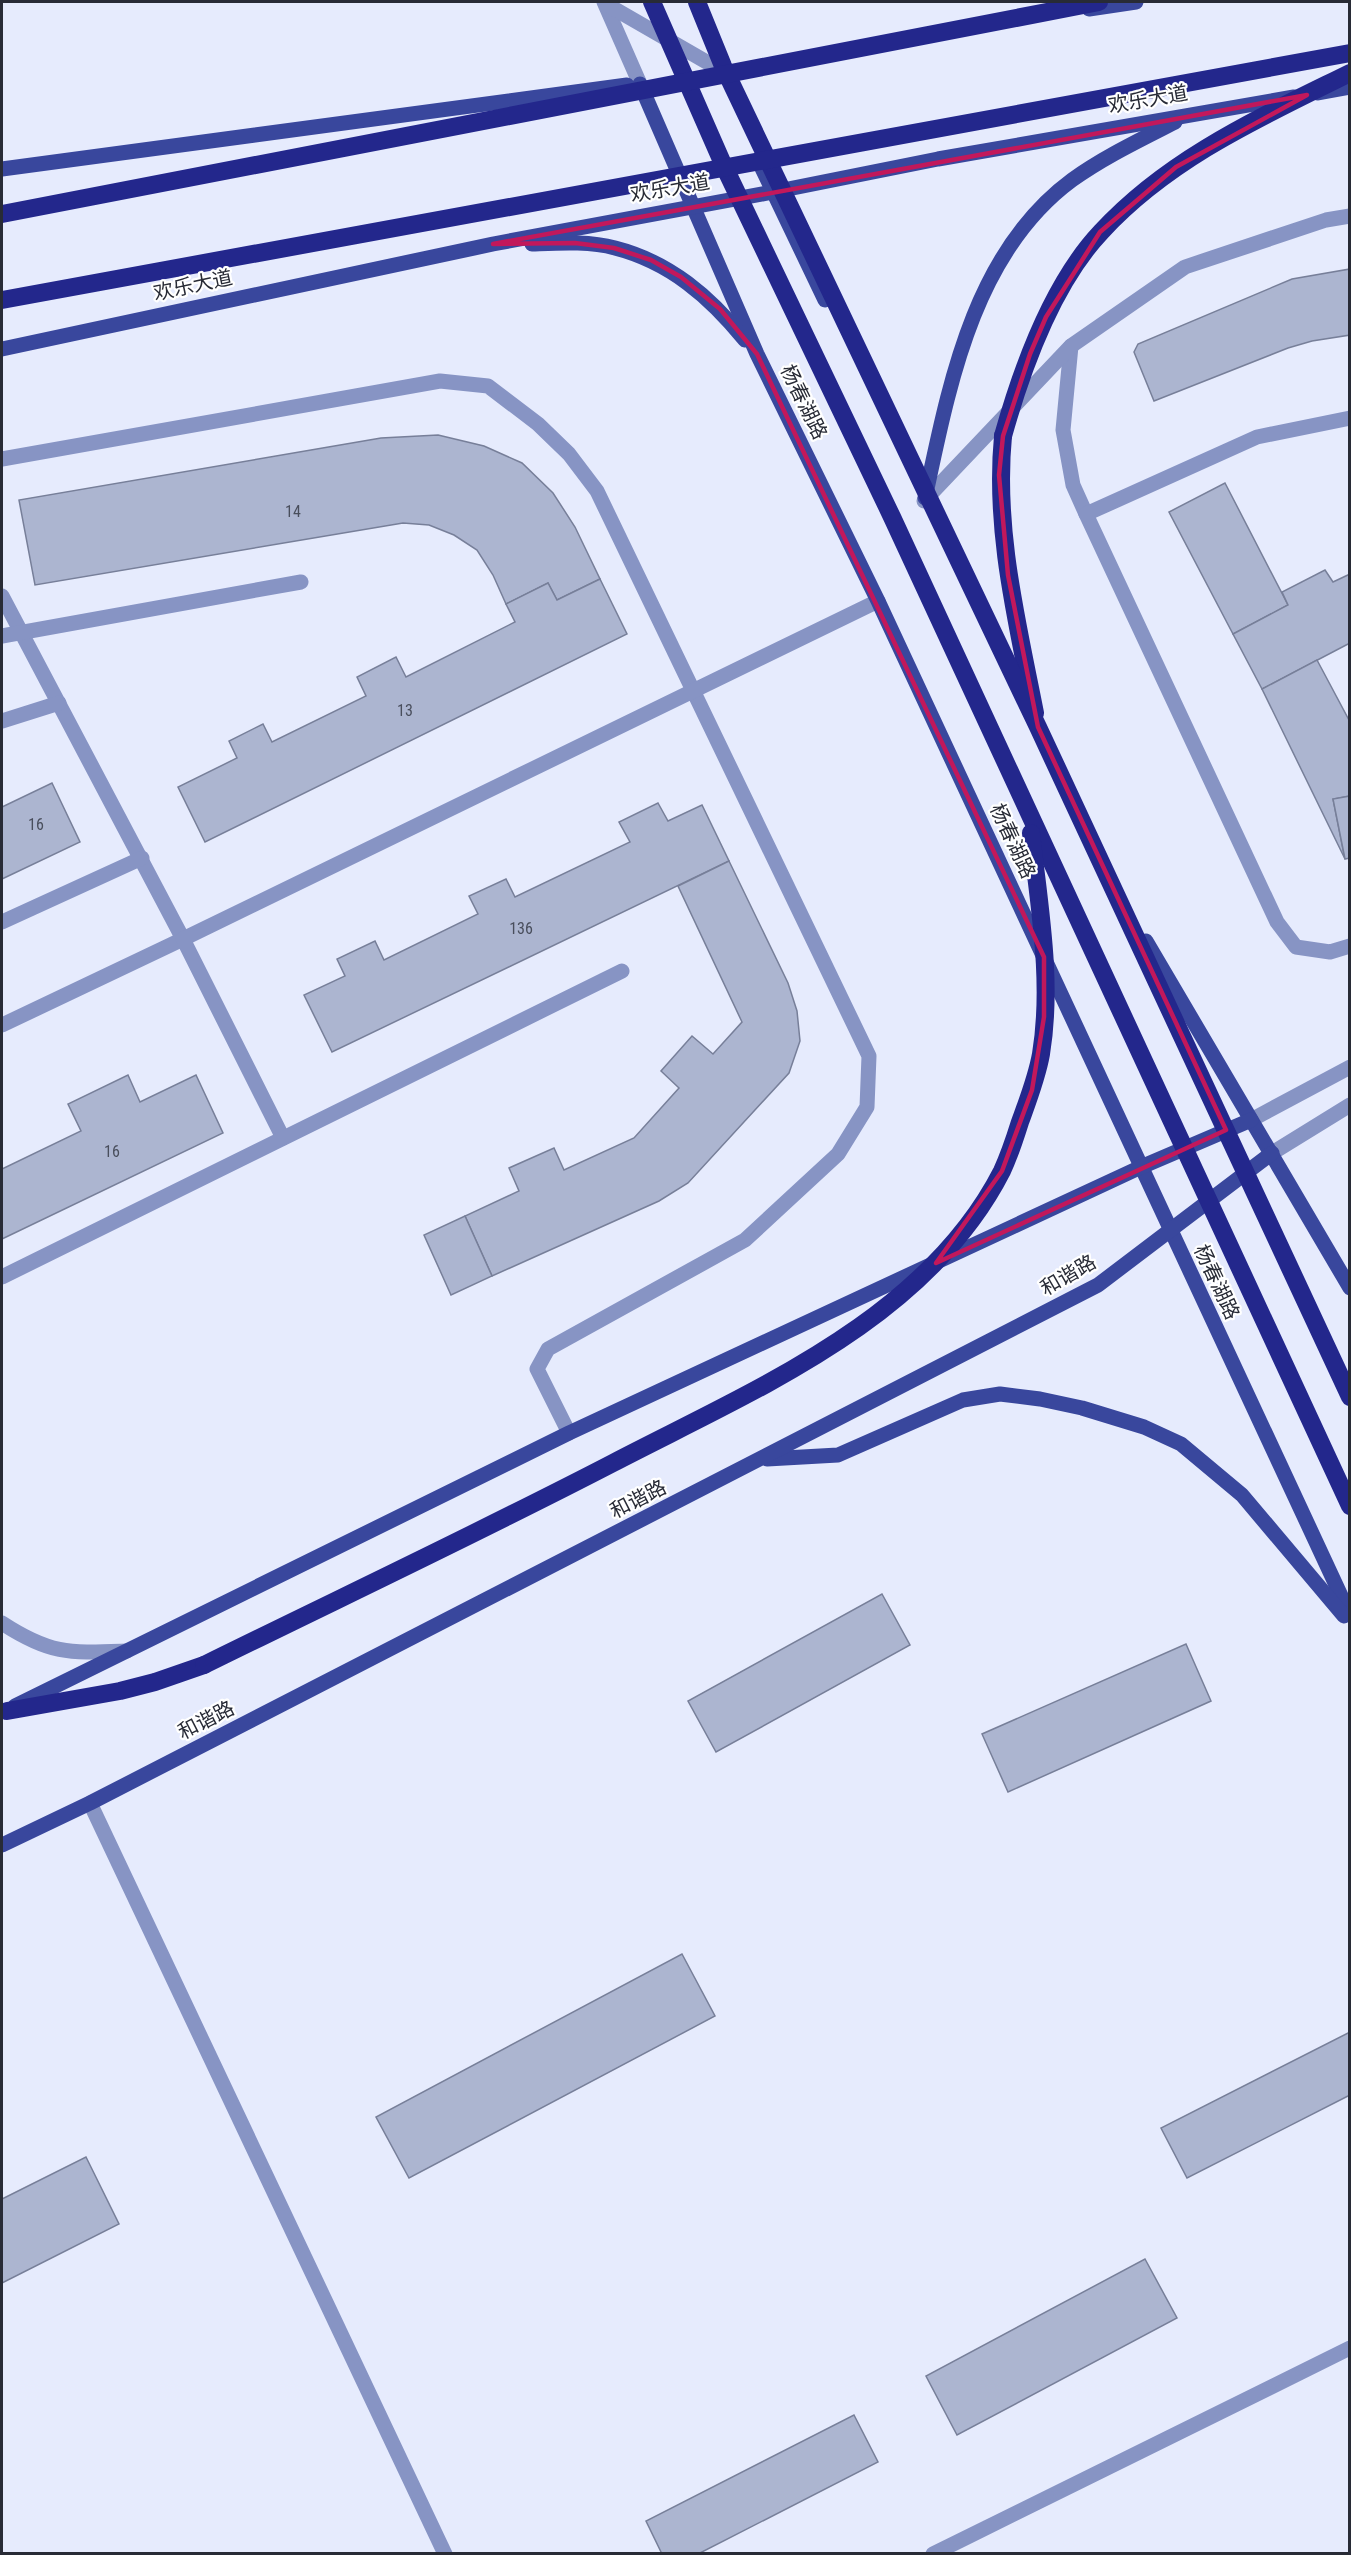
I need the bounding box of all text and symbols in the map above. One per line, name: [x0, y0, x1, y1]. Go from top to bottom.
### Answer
street label: 欢乐大道: [1107, 80, 1189, 118]
street label: 欢乐大道: [629, 169, 711, 207]
street label: 欢乐大道: [151, 265, 235, 305]
street label: 杨春湖路: [776, 361, 832, 443]
house number: 14: [285, 502, 301, 521]
house number: 13: [397, 701, 413, 720]
street label: 杨春湖路: [985, 800, 1041, 882]
house number: 16: [28, 815, 44, 834]
house number: 136: [509, 919, 533, 938]
house number: 16: [104, 1142, 120, 1161]
street label: 杨春湖路: [1189, 1241, 1245, 1323]
street label: 和谐路: [1036, 1250, 1100, 1300]
street label: 和谐路: [606, 1475, 670, 1523]
street label: 和谐路: [174, 1696, 238, 1744]

